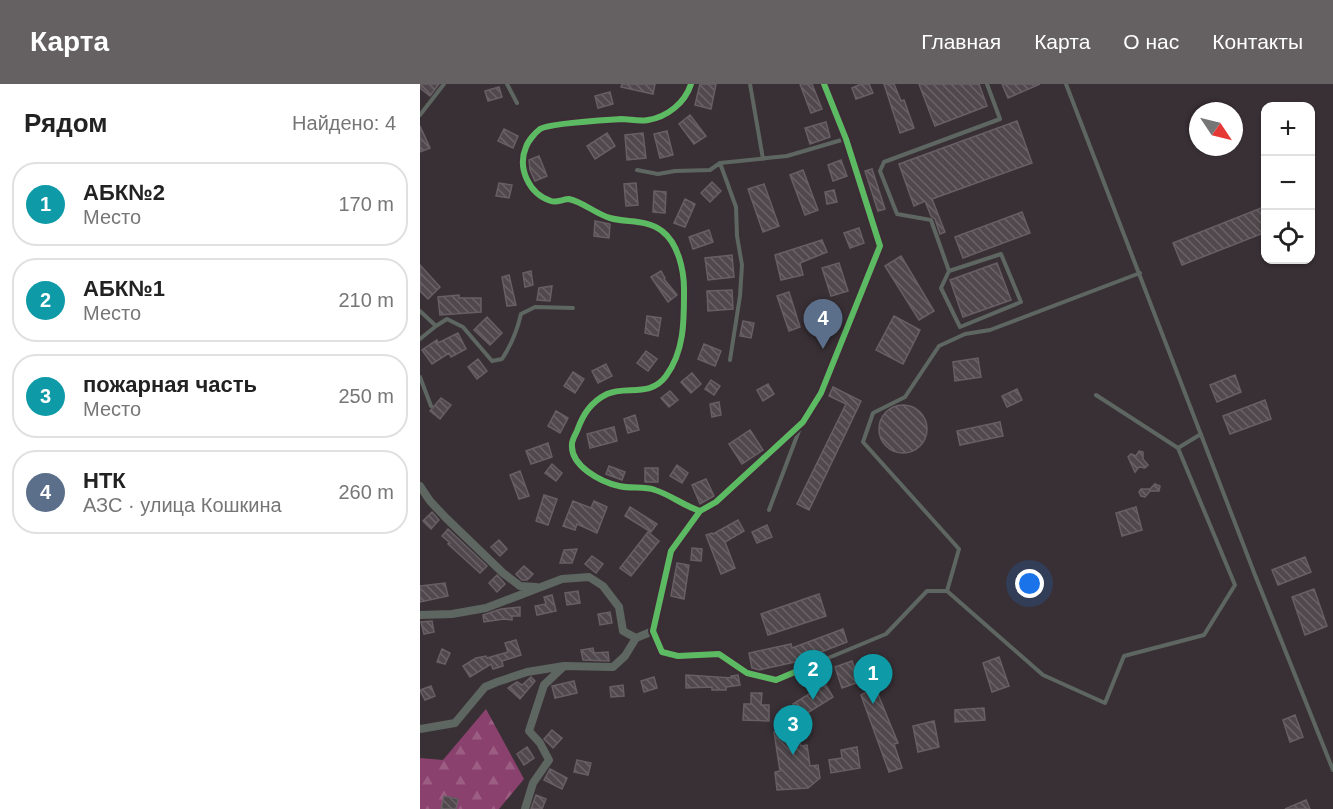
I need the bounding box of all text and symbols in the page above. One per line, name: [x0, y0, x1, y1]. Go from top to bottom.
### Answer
text: Карта: [30, 26, 109, 57]
text: Главная: [921, 30, 1001, 53]
text: Карта: [1034, 30, 1090, 53]
text: О нас: [1123, 30, 1179, 53]
text: Контакты: [1212, 30, 1303, 53]
north arrow: [1189, 102, 1243, 156]
map controls: [1261, 102, 1315, 264]
button: +: [1261, 102, 1315, 156]
text: Рядом: [24, 108, 107, 138]
text: Найдено: 4: [292, 112, 396, 134]
button: −: [1261, 156, 1315, 210]
text: АБК№2: [83, 180, 165, 205]
text: 1: [40, 193, 51, 215]
text: 170 m: [338, 193, 394, 215]
text: Место: [83, 206, 141, 228]
button: locate: [1261, 210, 1315, 264]
text: АБК№1: [83, 276, 165, 301]
text: 2: [40, 289, 51, 311]
text: 210 m: [338, 289, 394, 311]
pin: 4: [804, 300, 842, 349]
text: Место: [83, 302, 141, 324]
text: пожарная часть: [83, 372, 257, 397]
text: 3: [40, 385, 51, 407]
text: 250 m: [338, 385, 394, 407]
text: Место: [83, 398, 141, 420]
text: НТК: [83, 468, 126, 493]
text: 4: [40, 481, 51, 503]
text: 260 m: [338, 481, 394, 503]
text: АЗС · улица Кошкина: [83, 494, 282, 516]
your location: [1015, 569, 1044, 598]
pin: 2: [794, 650, 832, 700]
pin: 1: [854, 654, 892, 704]
pin: 3: [774, 706, 812, 755]

